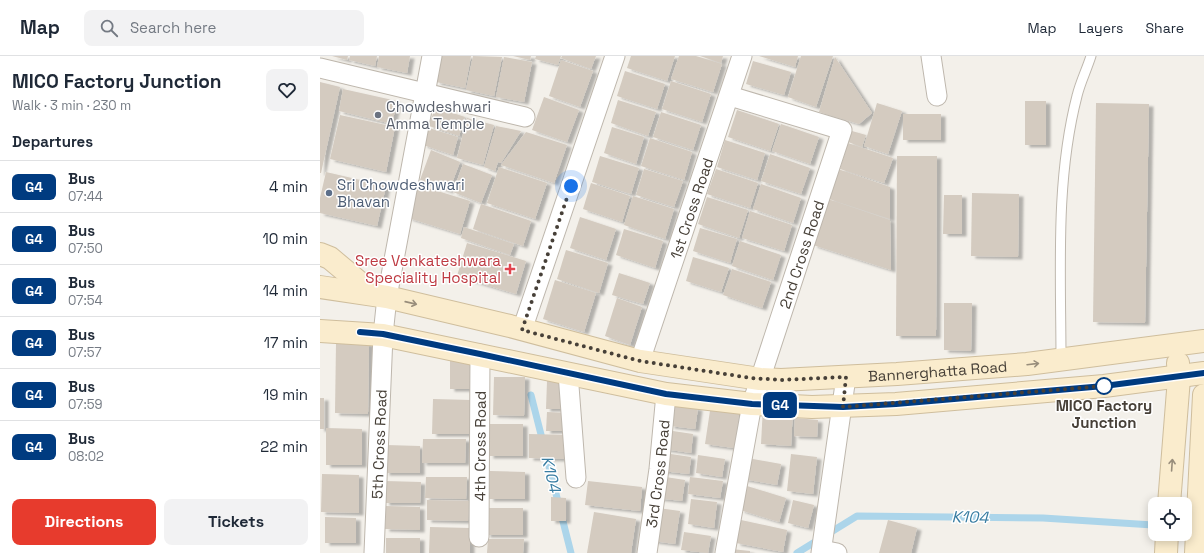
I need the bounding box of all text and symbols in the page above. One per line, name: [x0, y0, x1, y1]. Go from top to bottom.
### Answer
search box: [84, 10, 364, 46]
text: Map: [20, 15, 60, 40]
icon: search: [98, 17, 120, 39]
text: Search here: [130, 18, 216, 37]
text: Map: [1027, 19, 1057, 37]
text: Layers: [1079, 19, 1123, 37]
text: Share: [1145, 19, 1184, 37]
text: MICO Factory Junction: [12, 69, 222, 94]
button: heart: [266, 69, 308, 111]
text: Walk · 3 min · 230 m: [12, 97, 131, 114]
place label: Chowdeshwari Amma Temple: [386, 97, 491, 133]
marker: Chowdeshwari Amma Temple: [373, 110, 383, 120]
text: Departures: [12, 132, 93, 151]
street label: 1st Cross Road: [665, 155, 717, 261]
text: Bus: [68, 169, 95, 188]
place label: Sri Chowdeshwari Bhavan: [337, 175, 465, 211]
your location: [561, 176, 581, 196]
text: 4 min: [269, 177, 308, 196]
text: G4: [25, 178, 43, 196]
text: 07:44: [68, 188, 103, 205]
marker: Sri Chowdeshwari Bhavan: [324, 188, 334, 198]
street label: 2nd Cross Road: [775, 198, 828, 311]
text: Bus: [68, 221, 95, 240]
text: 10 min: [262, 229, 308, 248]
text: G4: [25, 230, 43, 248]
text: 07:50: [68, 240, 103, 257]
place label: Sree Venkateshwara Speciality Hospital: [355, 251, 501, 287]
marker: Sree Venkateshwara Speciality Hospital: [504, 263, 516, 275]
text: Bus: [68, 273, 95, 292]
text: 14 min: [263, 281, 308, 300]
text: G4: [25, 282, 43, 300]
text: 07:54: [68, 292, 103, 309]
one-way arrow: [405, 299, 418, 307]
text: Bus: [68, 325, 95, 344]
text: 17 min: [264, 333, 308, 352]
text: G4: [25, 334, 43, 352]
text: 07:57: [68, 344, 102, 361]
street label: Bannerghatta Road: [867, 356, 1008, 385]
one-way arrow: [1026, 360, 1039, 367]
text: Bus: [68, 377, 95, 396]
marker: MICO Factory Junction: [1095, 377, 1113, 395]
text: 19 min: [263, 385, 308, 404]
text: G4: [25, 386, 43, 404]
street label: 5th Cross Road: [367, 389, 390, 499]
street label: 4th Cross Road: [470, 391, 489, 501]
line badge: G4: [762, 392, 798, 418]
text: 07:59: [68, 396, 102, 413]
text: G4: [771, 396, 789, 414]
place label: MICO Factory Junction: [1056, 396, 1152, 432]
street label: 3rd Cross Road: [641, 419, 673, 529]
text: Bus: [68, 429, 95, 448]
text: 22 min: [260, 437, 308, 456]
text: G4: [25, 438, 43, 456]
text: 08:02: [68, 448, 104, 465]
water label: K104: [536, 454, 566, 495]
one-way arrow: [1169, 459, 1176, 472]
map controls: [1148, 497, 1192, 541]
button: locate: [1148, 497, 1192, 541]
button: Directions: [12, 499, 156, 545]
button: Tickets: [164, 499, 308, 545]
water label: K104: [951, 506, 990, 528]

